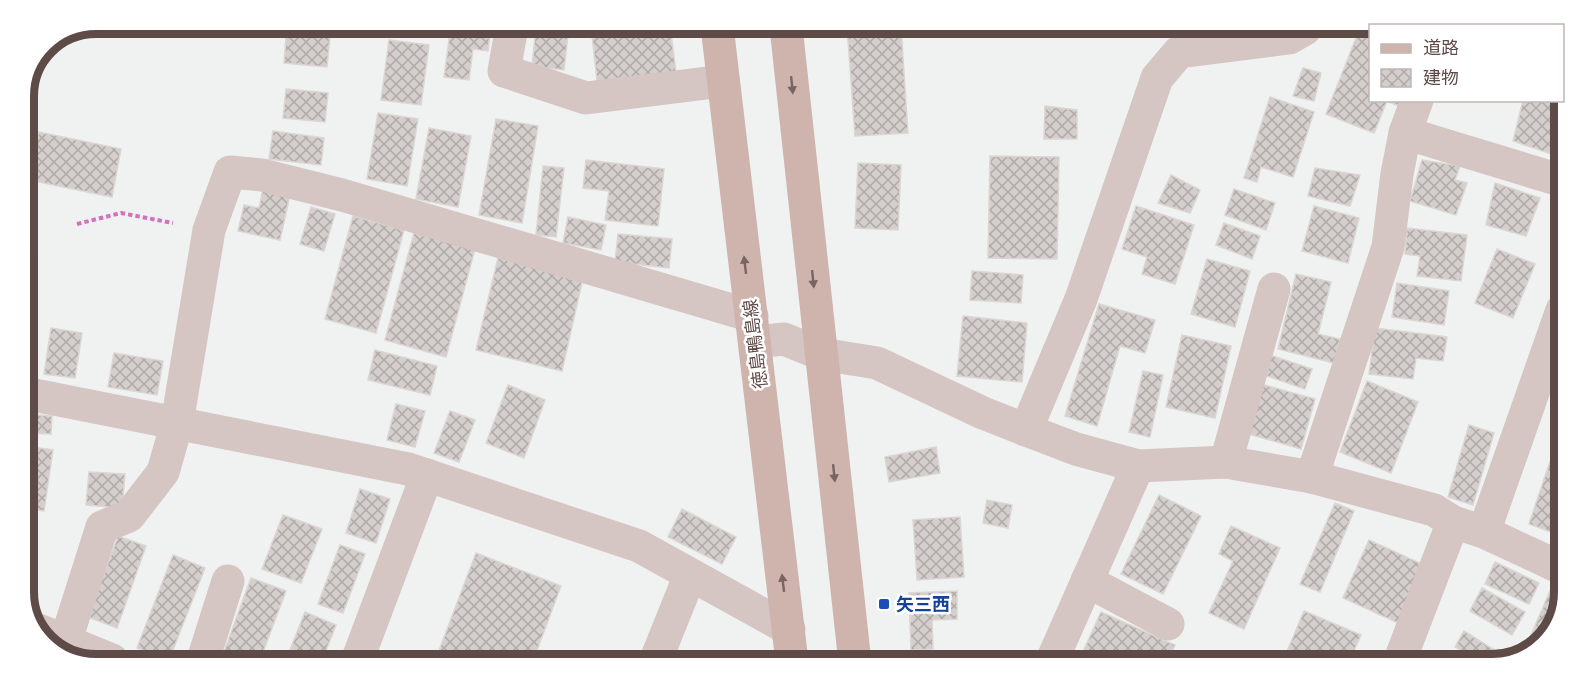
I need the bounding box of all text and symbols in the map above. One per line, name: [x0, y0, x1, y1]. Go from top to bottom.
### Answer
legend: [1369, 24, 1564, 102]
text: 道路: [1423, 34, 1459, 61]
text: 建物: [1423, 64, 1459, 91]
one-way arrow: [787, 75, 797, 94]
one-way arrow: [741, 255, 750, 274]
one-way arrow: [808, 269, 818, 288]
street label: 徳島鴨島線: [736, 298, 774, 390]
one-way arrow: [829, 463, 839, 482]
one-way arrow: [778, 574, 788, 593]
place label: 矢三西: [896, 591, 950, 618]
marker: 矢三西: [877, 597, 891, 611]

